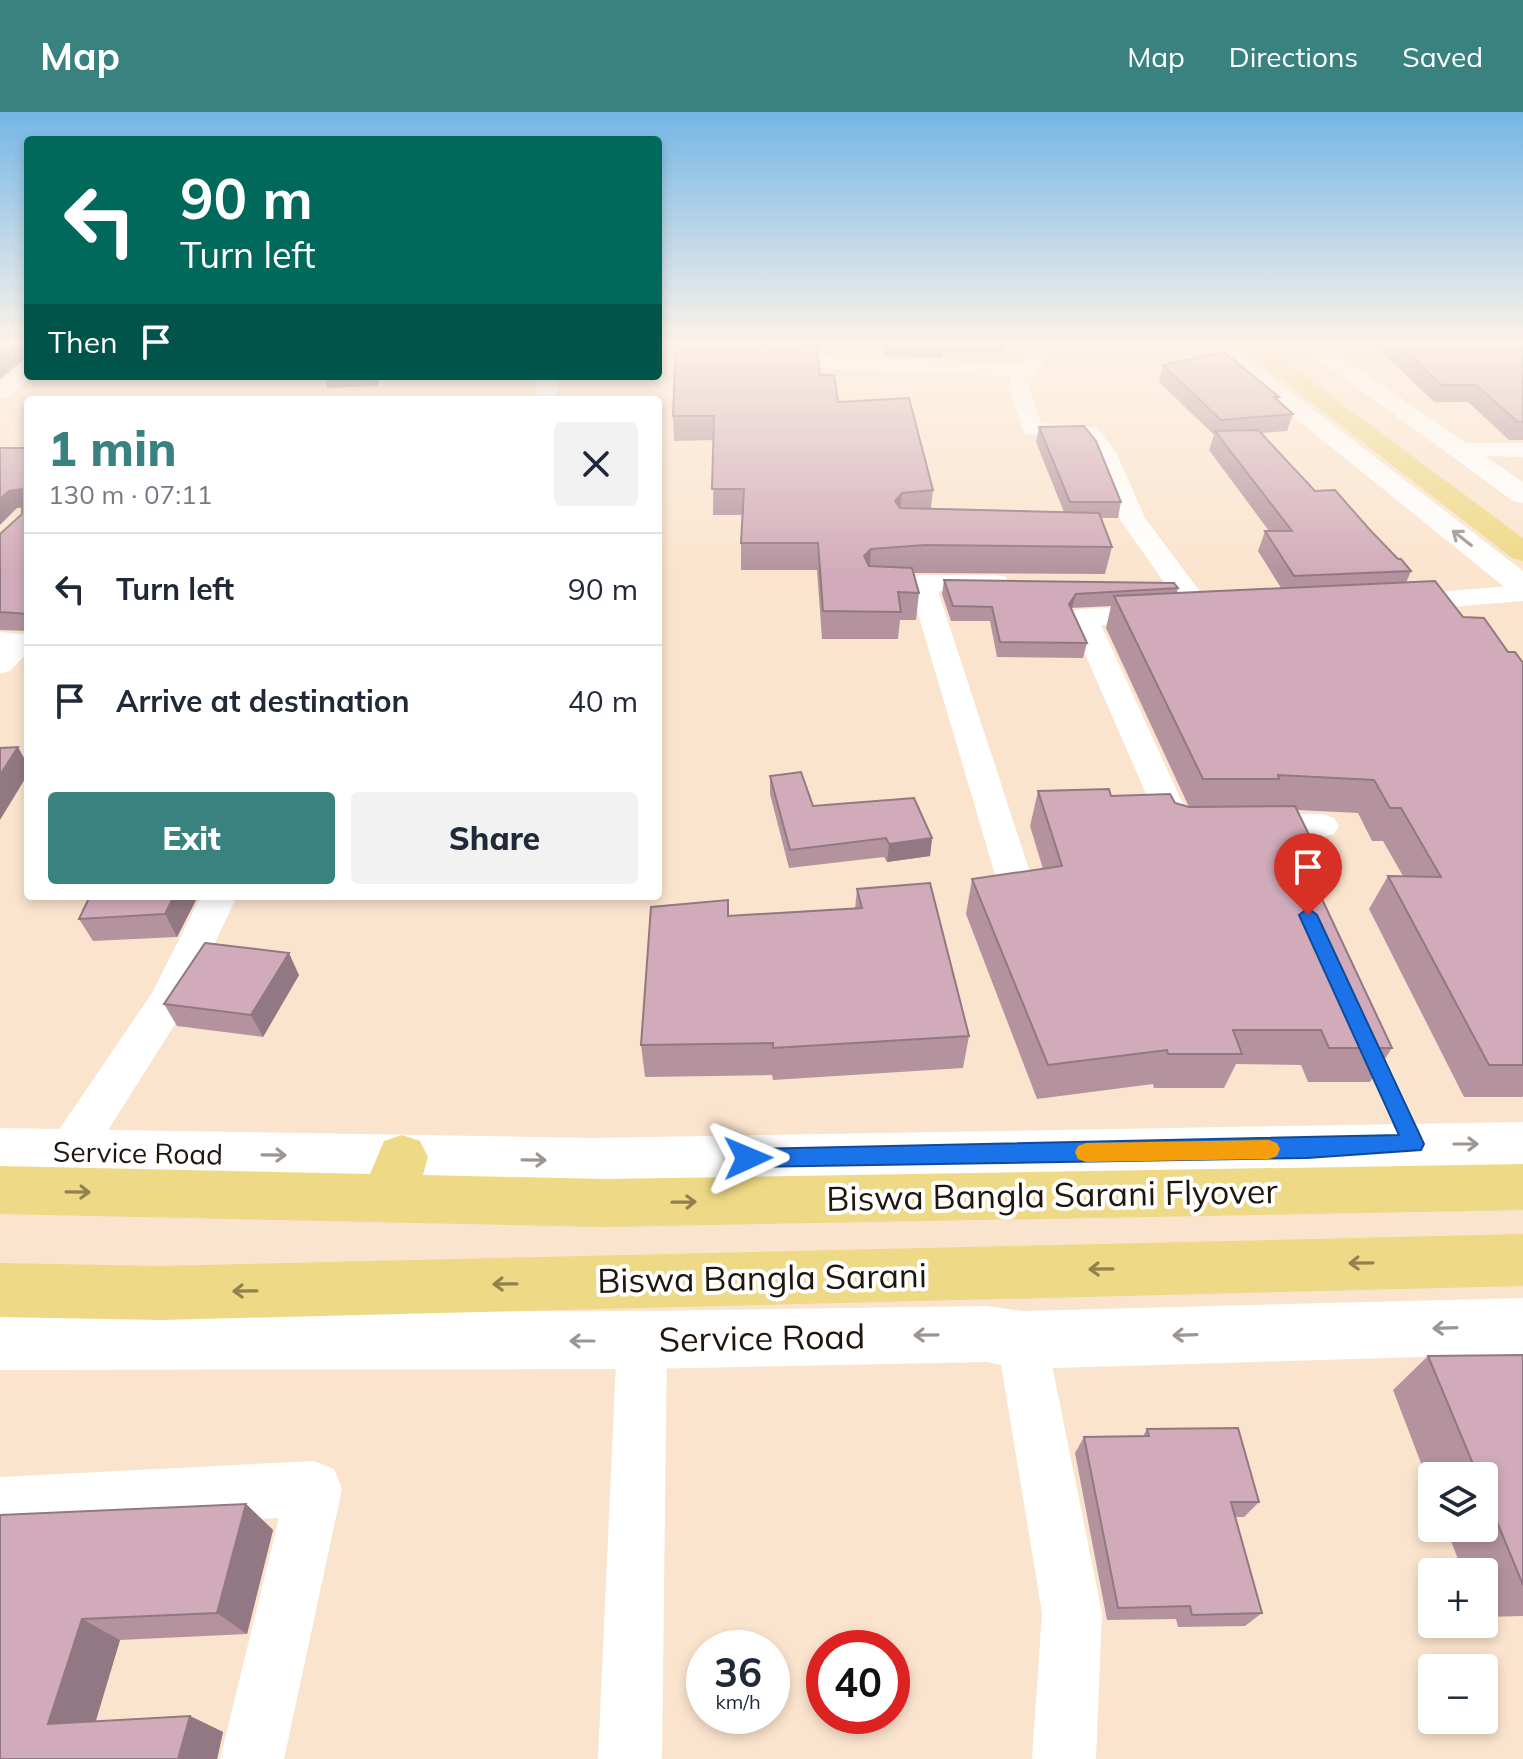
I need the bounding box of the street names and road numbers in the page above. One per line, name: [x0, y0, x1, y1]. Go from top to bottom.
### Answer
street label: Service Road: [53, 1134, 223, 1171]
street label: Biswa Bangla Sarani Flyover: [826, 1169, 1279, 1220]
street label: Biswa Bangla Sarani: [597, 1253, 927, 1302]
street label: Service Road: [658, 1314, 866, 1361]

